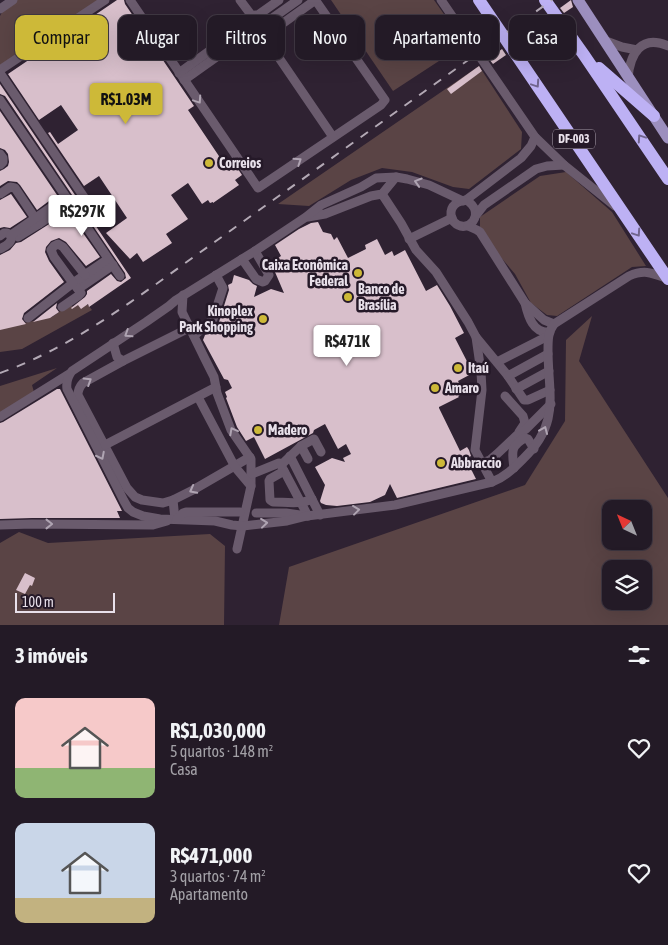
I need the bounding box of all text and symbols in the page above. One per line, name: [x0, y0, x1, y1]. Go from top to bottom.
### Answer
chip: Comprar: [15, 15, 108, 60]
chip: Alugar: [118, 15, 197, 60]
chip: Filtros: [207, 15, 285, 60]
chip: Novo: [295, 15, 365, 60]
chip: Apartamento: [375, 15, 499, 60]
chip: Casa: [509, 15, 576, 60]
one-way arrow: [530, 78, 539, 88]
pin: R$1.03M: [80, 82, 172, 125]
text: R$1.03M: [101, 90, 151, 108]
one-way arrow: [192, 94, 201, 104]
road number: DF-003: [553, 130, 595, 148]
one-way arrow: [638, 134, 647, 144]
place label: Correios: [219, 155, 261, 171]
marker: Correios: [203, 157, 215, 169]
one-way arrow: [292, 158, 302, 167]
one-way arrow: [414, 178, 422, 188]
pin: R$297K: [41, 194, 123, 237]
text: R$297K: [59, 202, 105, 220]
one-way arrow: [631, 227, 640, 236]
place label: Caixa Econômica Federal: [262, 257, 348, 289]
marker: Caixa Econômica Federal: [352, 267, 364, 279]
place label: Banco de Brasília: [358, 281, 405, 313]
marker: Banco de Brasília: [342, 291, 354, 303]
place label: Kinoplex Park Shopping: [179, 303, 254, 335]
marker: Kinoplex Park Shopping: [257, 313, 269, 325]
pin: R$471K: [306, 324, 388, 367]
one-way arrow: [125, 328, 134, 337]
text: R$471K: [324, 332, 370, 350]
place label: Itaú: [468, 360, 489, 376]
marker: Itaú: [452, 362, 464, 374]
one-way arrow: [82, 378, 92, 387]
place label: Amaro: [444, 380, 480, 396]
marker: Amaro: [429, 382, 441, 394]
place label: Madero: [268, 422, 308, 438]
marker: Madero: [252, 424, 264, 436]
one-way arrow: [538, 426, 548, 434]
one-way arrow: [229, 428, 239, 437]
one-way arrow: [95, 451, 105, 460]
place label: Abbraccio: [450, 455, 502, 471]
marker: Abbraccio: [435, 457, 447, 469]
one-way arrow: [189, 484, 198, 494]
north arrow: [602, 500, 652, 550]
map controls: [602, 500, 652, 610]
one-way arrow: [352, 505, 360, 516]
one-way arrow: [260, 518, 268, 529]
one-way arrow: [45, 519, 53, 529]
button: layers: [602, 560, 652, 610]
scale bar: [15, 590, 115, 613]
text: 100 m: [22, 594, 54, 610]
icon: filters: [625, 641, 653, 669]
text: 3 imóveis: [15, 643, 88, 667]
icon: home: [55, 718, 115, 778]
text: R$1,030,000: [170, 718, 266, 742]
icon: heart: [625, 734, 653, 762]
text: 5 quartos · 148 m²: [170, 742, 273, 760]
text: Casa: [170, 760, 198, 778]
icon: home: [55, 843, 115, 903]
text: R$471,000: [170, 843, 252, 867]
icon: heart: [625, 859, 653, 887]
text: 3 quartos · 74 m²: [170, 867, 266, 885]
text: Apartamento: [170, 885, 248, 903]

